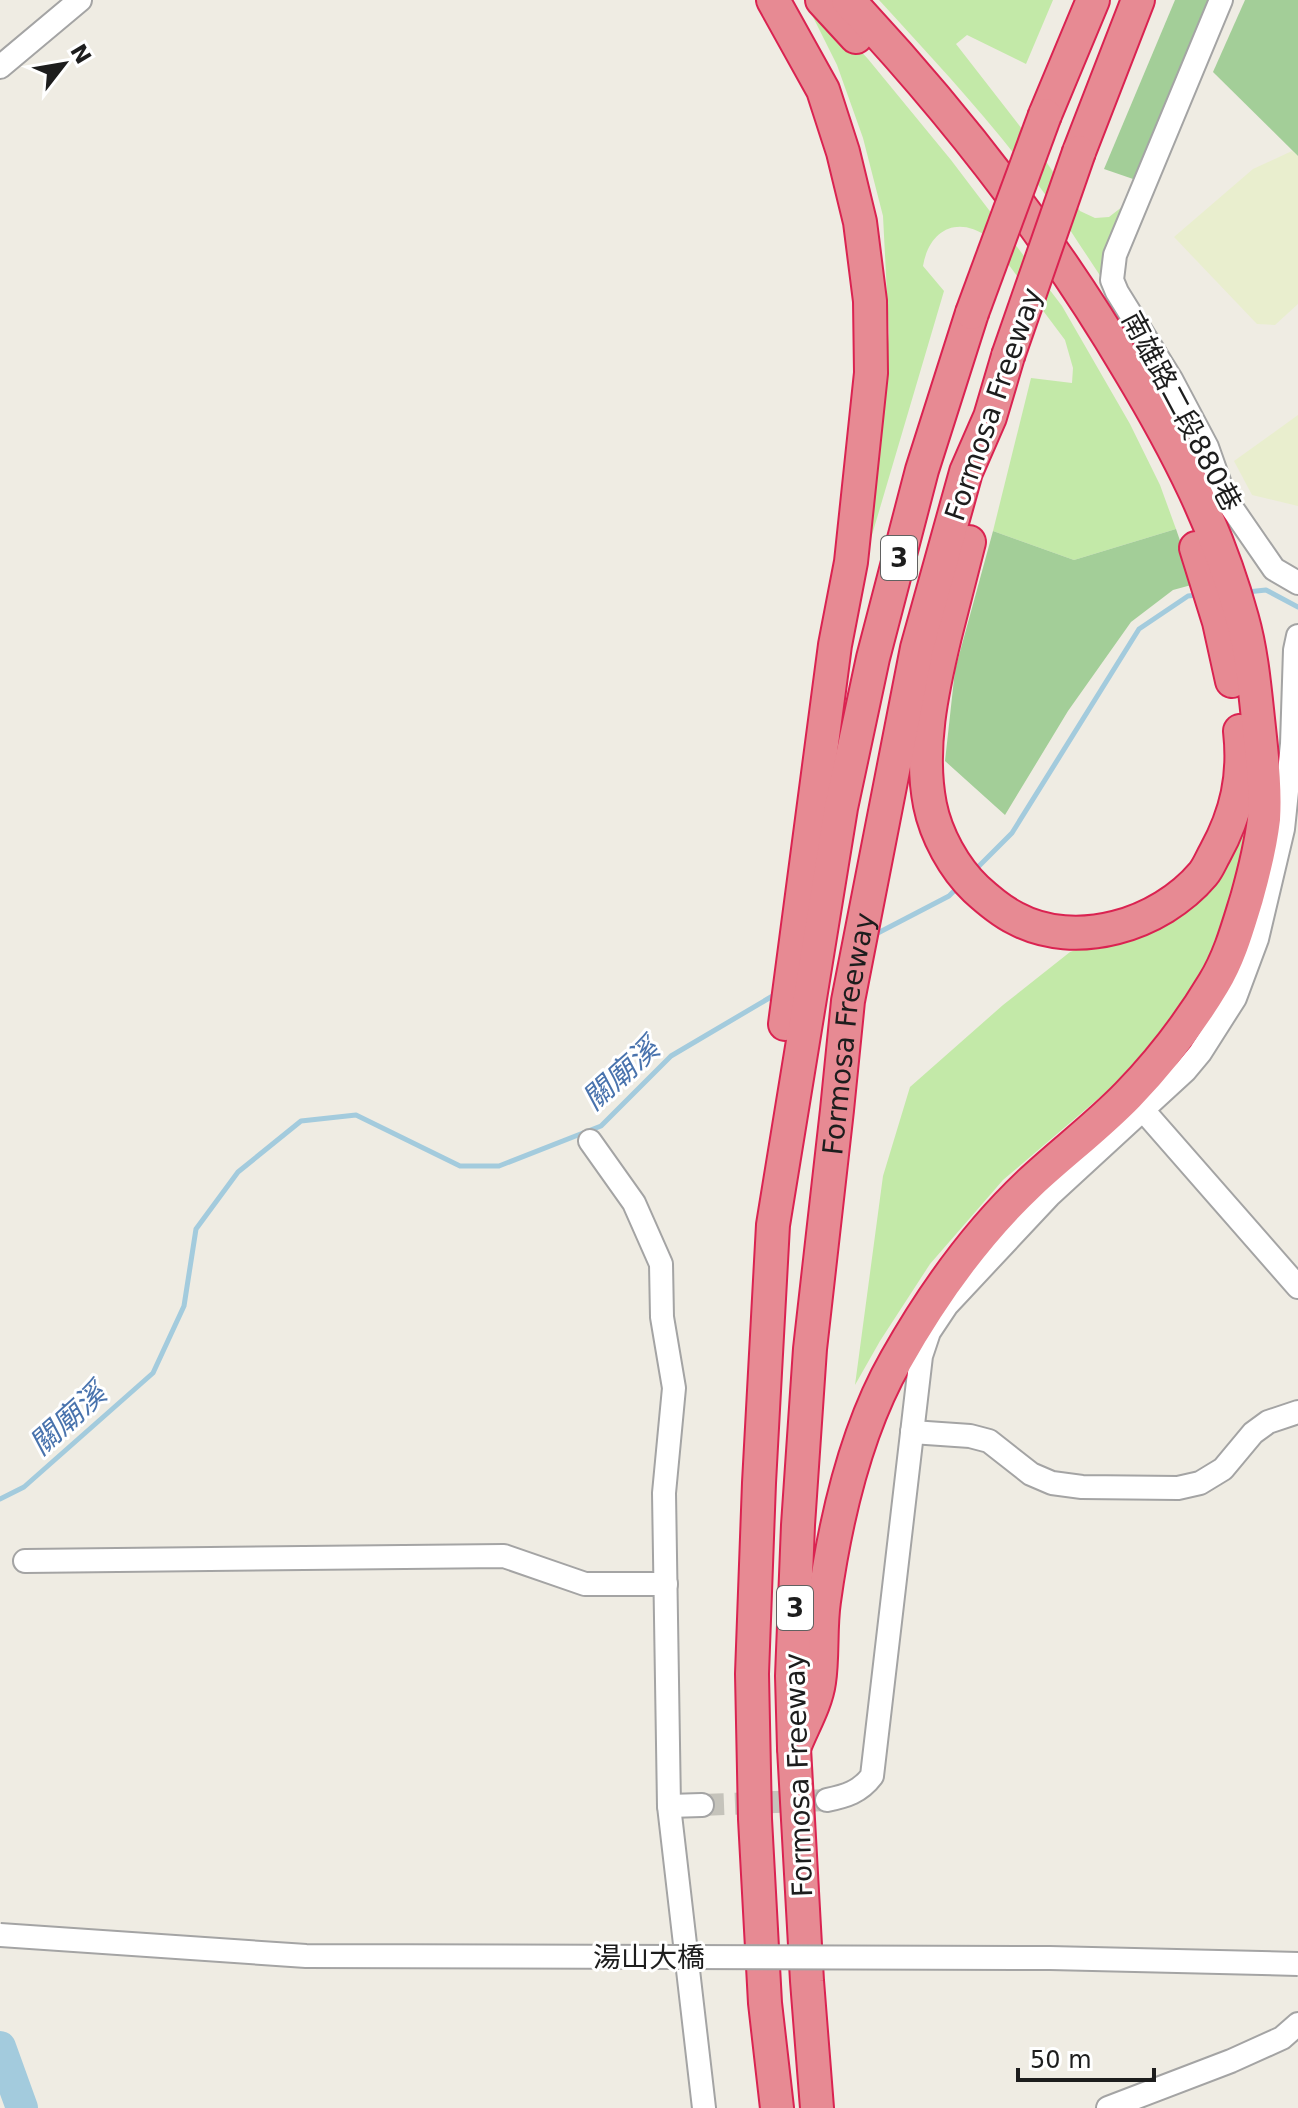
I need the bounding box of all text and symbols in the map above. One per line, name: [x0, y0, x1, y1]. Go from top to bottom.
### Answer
north arrow: [24, 24, 104, 104]
text: N: [65, 40, 96, 68]
street label: Formosa Freeway: [938, 283, 1049, 525]
street label: 南雄路二段880巷: [1115, 306, 1248, 517]
road number: 3: [881, 536, 917, 580]
street label: Formosa Freeway: [816, 910, 882, 1157]
water label: 關廟溪: [576, 1028, 669, 1117]
water label: 關廟溪: [23, 1373, 116, 1462]
road number: 3: [777, 1586, 813, 1630]
street label: Formosa Freeway: [778, 1652, 819, 1898]
street label: 湯山大橋: [593, 1941, 705, 1974]
scale bar: [1018, 2032, 1154, 2082]
text: 50 m: [1030, 2046, 1092, 2074]

